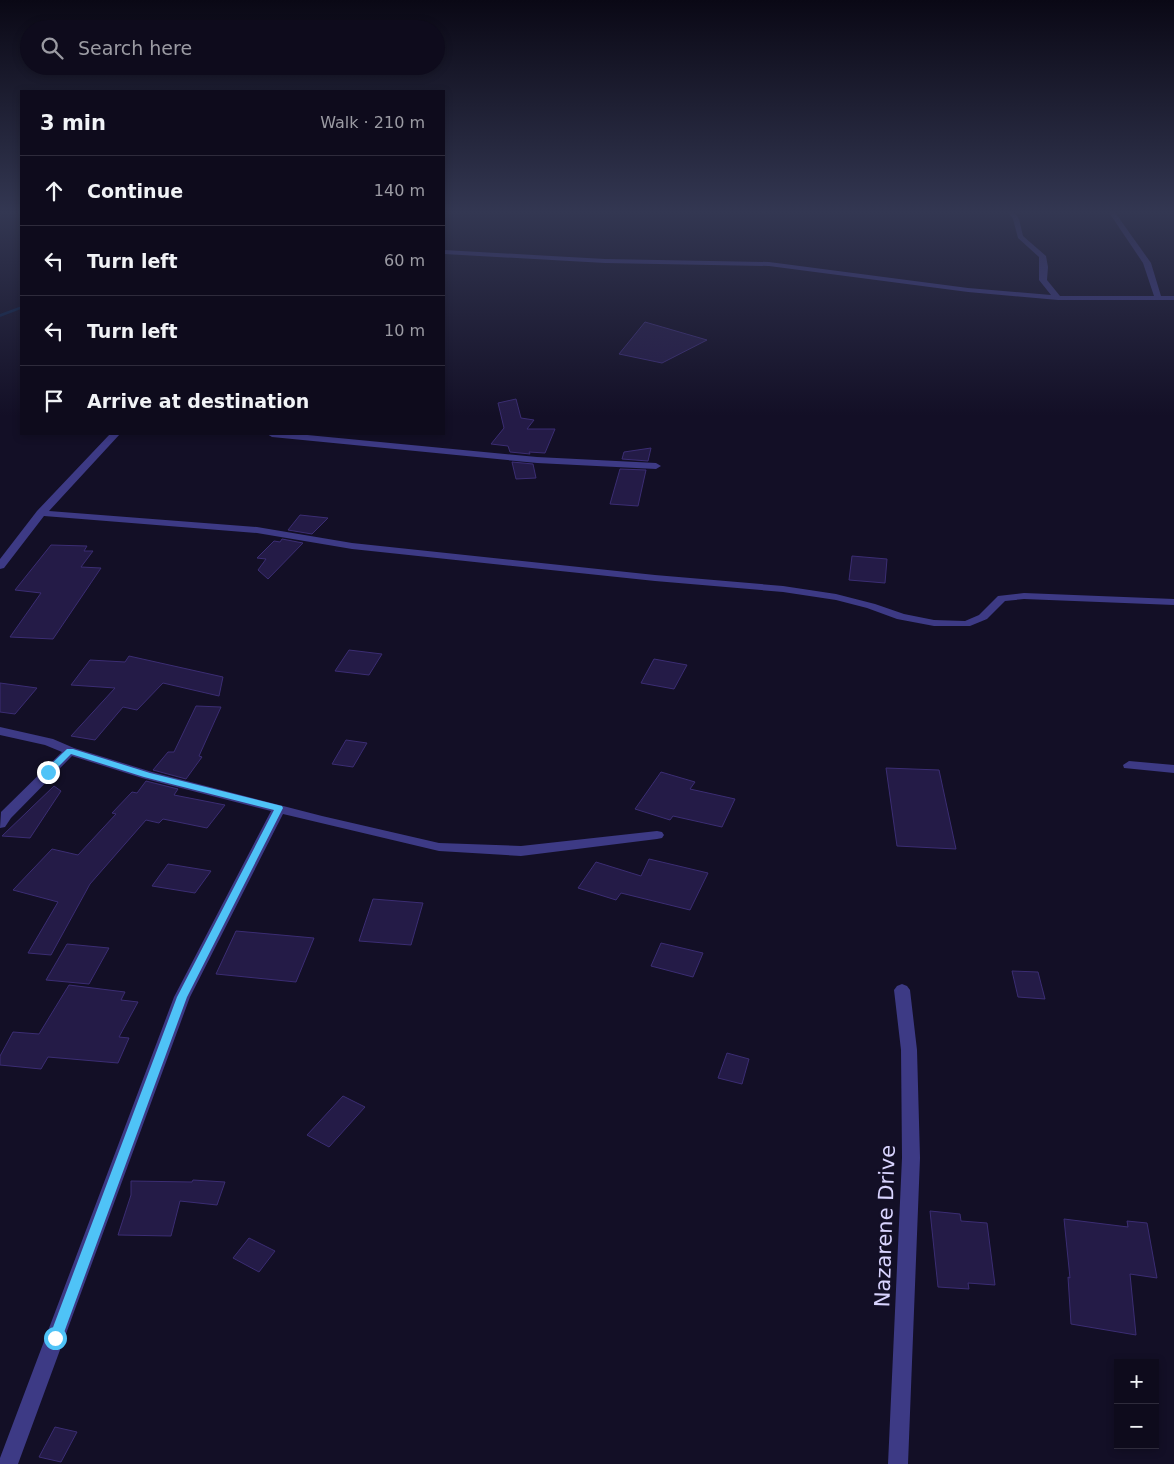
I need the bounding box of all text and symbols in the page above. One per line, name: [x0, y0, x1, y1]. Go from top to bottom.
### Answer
search box: [20, 20, 445, 75]
icon: search: [38, 34, 66, 62]
text: Search here: [78, 37, 192, 59]
text: 3 min: [40, 111, 106, 135]
text: Walk · 210 m: [320, 113, 425, 132]
icon: ahead: [40, 177, 68, 205]
text: Continue: [87, 180, 183, 202]
text: 140 m: [374, 181, 425, 200]
icon: left: [40, 247, 68, 275]
text: Turn left: [87, 250, 178, 272]
text: 60 m: [384, 251, 425, 270]
icon: left: [40, 317, 68, 345]
text: Turn left: [87, 320, 178, 342]
text: 10 m: [384, 321, 425, 340]
icon: arrive: [40, 387, 68, 415]
text: Arrive at destination: [87, 390, 309, 412]
route end: [37, 761, 60, 784]
street label: Nazarene Drive: [870, 1144, 900, 1308]
route start: [44, 1327, 67, 1350]
map controls: [1114, 1359, 1159, 1449]
button: +: [1114, 1359, 1159, 1404]
button: −: [1114, 1404, 1159, 1449]

